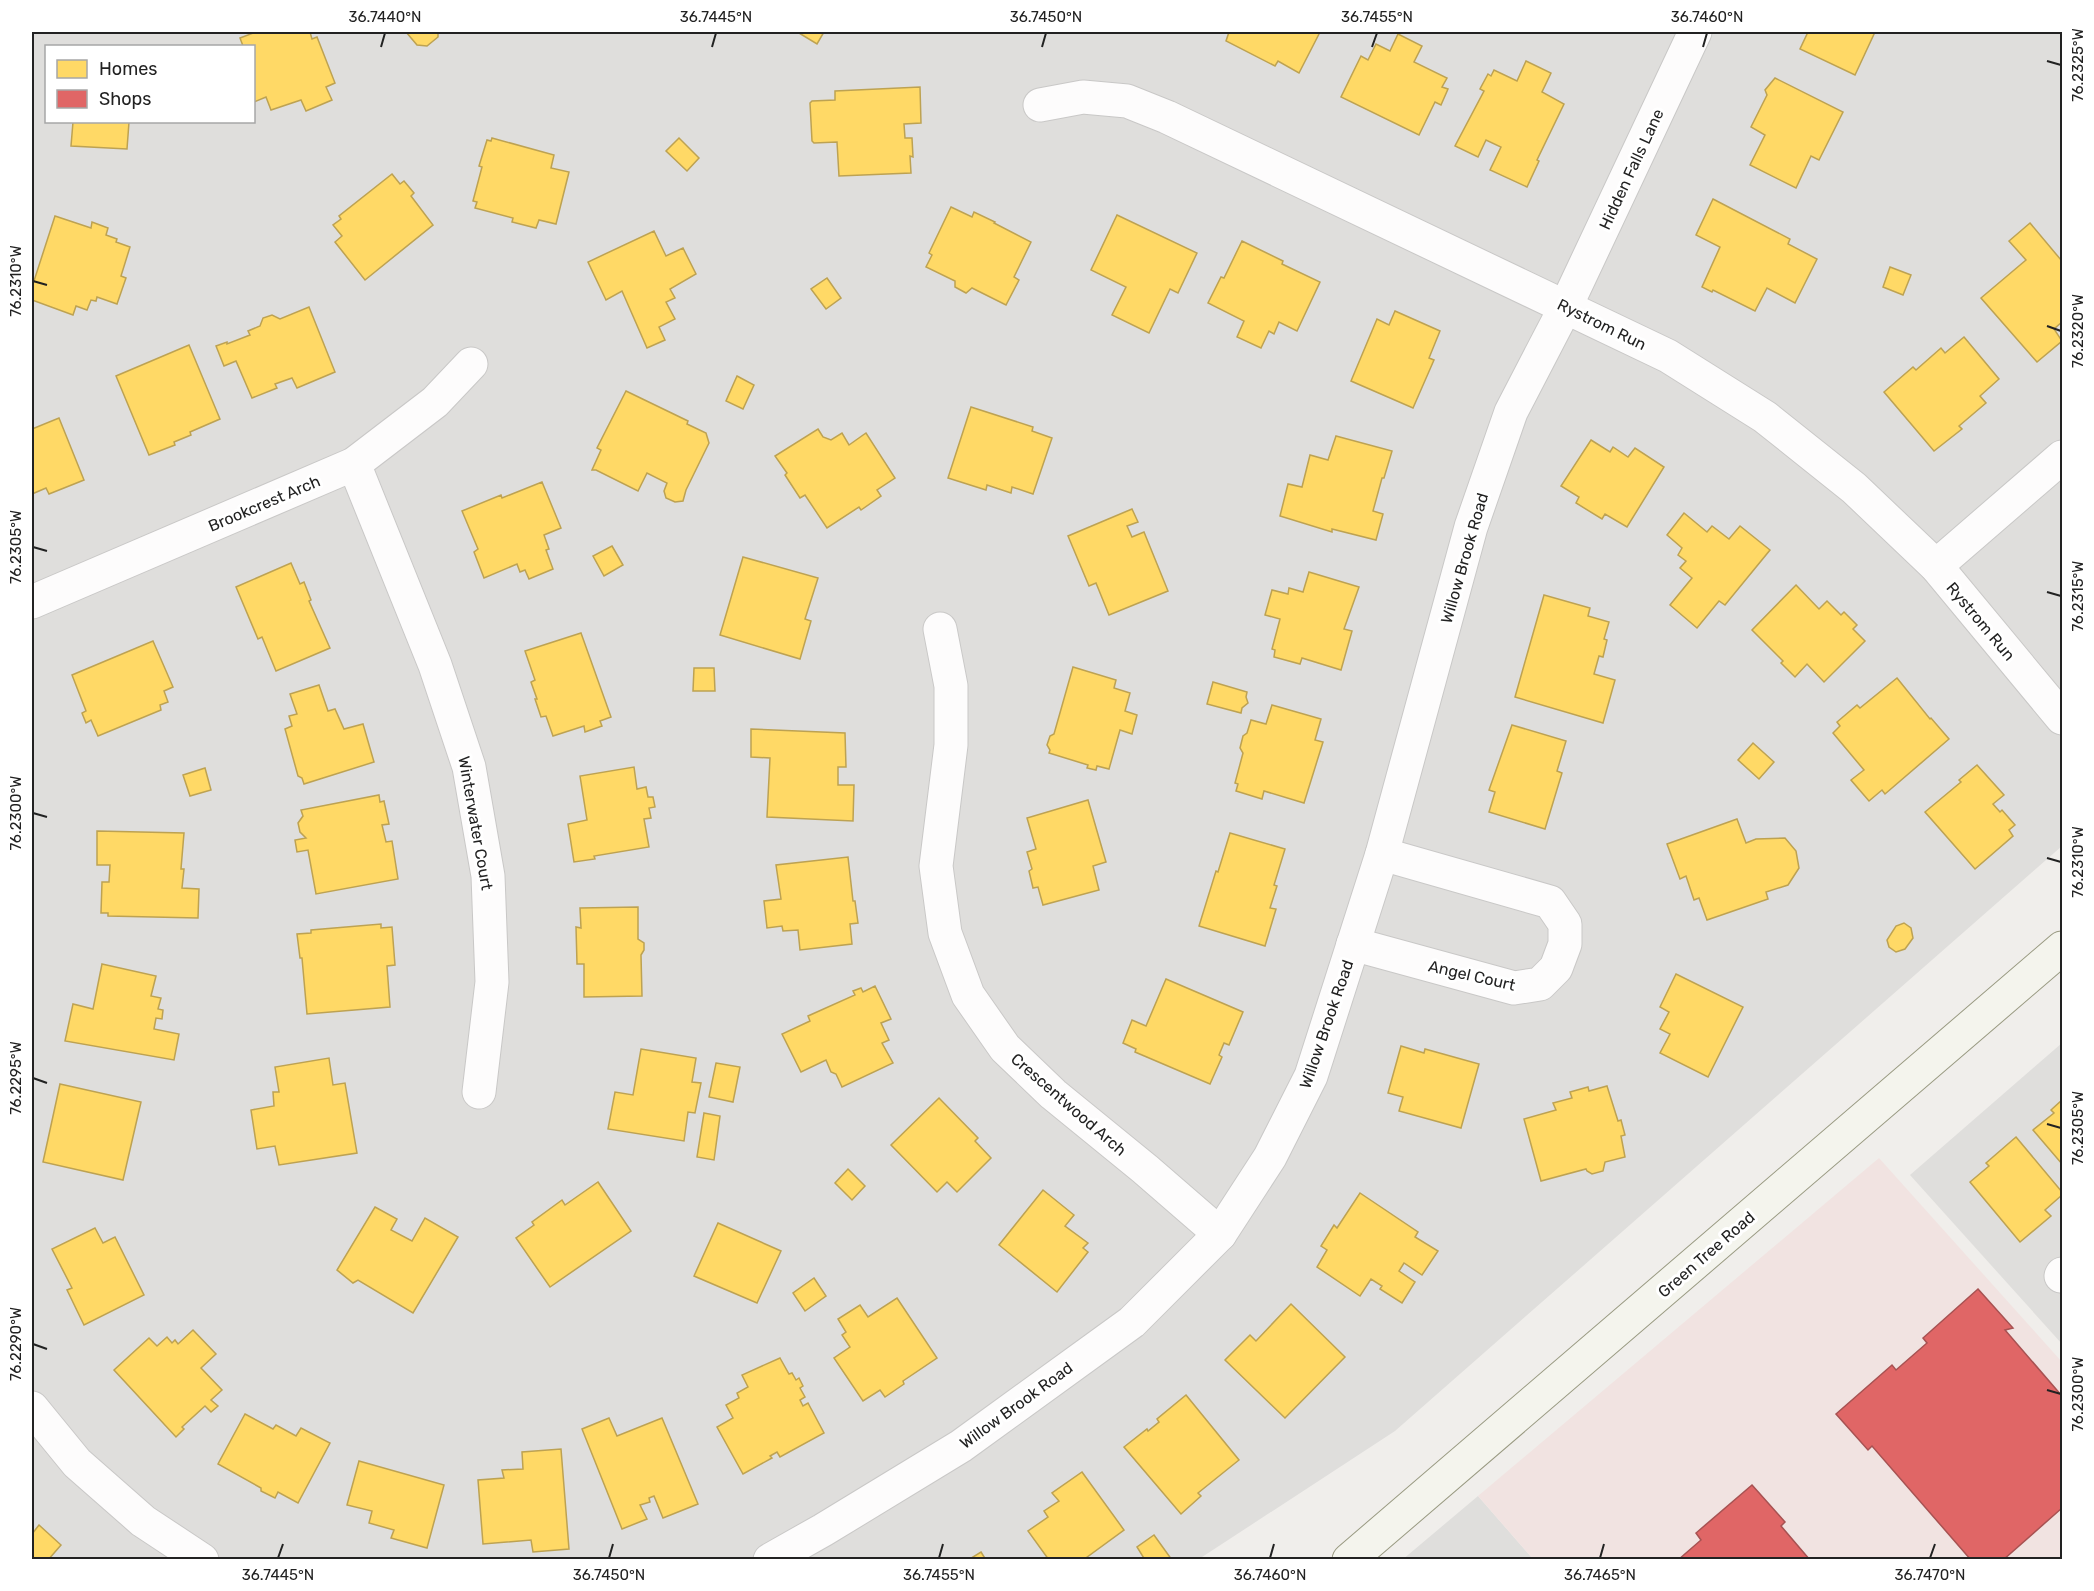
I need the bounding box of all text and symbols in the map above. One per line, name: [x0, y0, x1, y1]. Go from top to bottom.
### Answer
text: 36.7440°N: [349, 8, 421, 26]
text: 36.7445°N: [680, 8, 752, 26]
text: 36.7450°N: [1010, 8, 1082, 26]
text: 36.7455°N: [1341, 8, 1413, 26]
text: 36.7460°N: [1671, 8, 1743, 26]
text: 76.2325°W: [2069, 28, 2087, 102]
legend: [45, 45, 255, 123]
text: Homes: [99, 58, 157, 80]
text: Shops: [99, 88, 151, 110]
street label: Hidden Falls Lane: [1595, 106, 1668, 233]
text: 76.2310°W: [7, 245, 25, 317]
text: 76.2320°W: [2069, 294, 2087, 368]
street label: Rystrom Run: [1554, 295, 1649, 354]
street label: Brookcrest Arch: [205, 471, 323, 536]
street label: Willow Brook Road: [1437, 491, 1492, 626]
text: 76.2305°W: [7, 510, 25, 584]
text: 76.2315°W: [2069, 561, 2087, 631]
street label: Rystrom Run: [1942, 578, 2019, 664]
street label: Winterwater Court: [454, 755, 497, 891]
text: 76.2300°W: [7, 776, 25, 850]
text: 76.2310°W: [2069, 826, 2087, 898]
street label: Angel Court: [1427, 956, 1517, 995]
street label: Willow Brook Road: [1296, 957, 1357, 1091]
text: 76.2295°W: [7, 1041, 25, 1115]
street label: Crescentwood Arch: [1007, 1049, 1130, 1160]
text: 76.2305°W: [2069, 1091, 2087, 1165]
street label: Green Tree Road: [1654, 1207, 1758, 1301]
text: 76.2290°W: [7, 1307, 25, 1381]
text: 76.2300°W: [2069, 1357, 2087, 1431]
street label: Willow Brook Road: [956, 1358, 1076, 1453]
text: 36.7445°N: [242, 1566, 314, 1584]
text: 36.7450°N: [573, 1566, 645, 1584]
text: 36.7455°N: [903, 1566, 975, 1584]
text: 36.7460°N: [1234, 1566, 1306, 1584]
text: 36.7465°N: [1564, 1566, 1636, 1584]
text: 36.7470°N: [1894, 1566, 1966, 1584]

